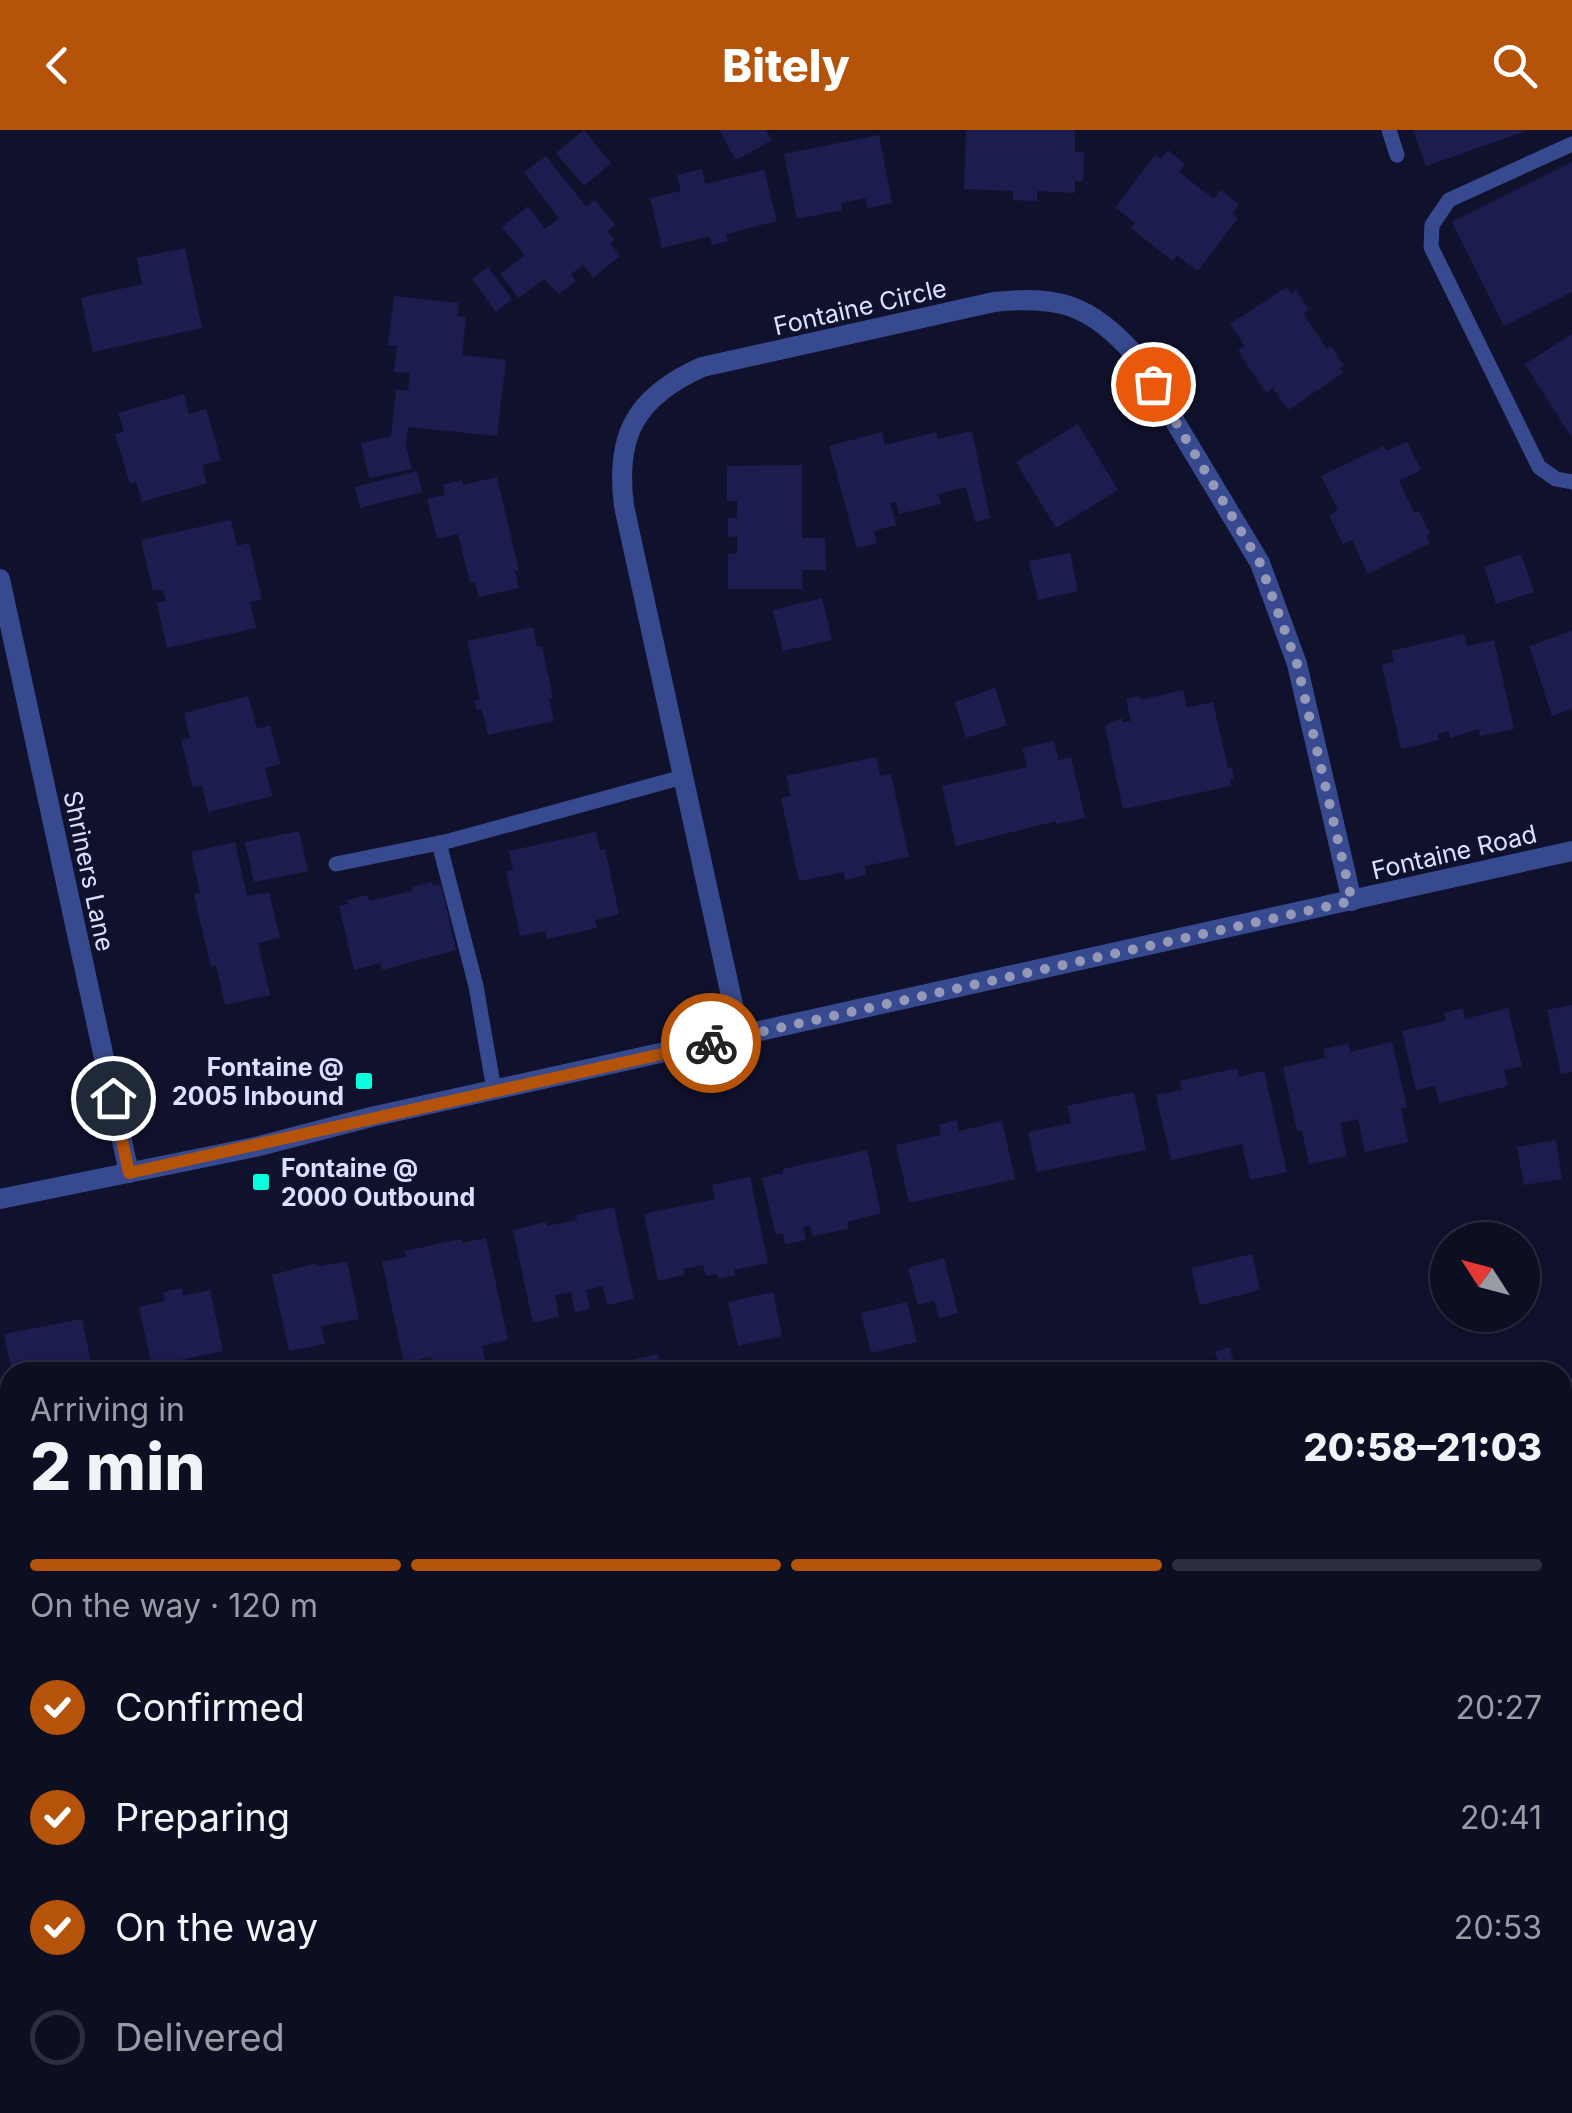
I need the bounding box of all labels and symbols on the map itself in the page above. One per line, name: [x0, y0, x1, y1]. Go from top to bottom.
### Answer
street label: Fontaine Circle: [771, 273, 949, 341]
pin: [1111, 342, 1196, 427]
street label: Shriners Lane: [57, 788, 121, 954]
street label: Fontaine Road: [1368, 818, 1540, 886]
courier: [661, 993, 761, 1093]
place label: Fontaine @ 2005 Inbound: [172, 1052, 344, 1111]
pin: [71, 1056, 156, 1141]
marker: Fontaine @ 2005 Inbound: [353, 1070, 375, 1092]
place label: Fontaine @ 2000 Outbound: [281, 1153, 475, 1212]
marker: Fontaine @ 2000 Outbound: [250, 1171, 272, 1193]
north arrow: [1430, 1222, 1540, 1332]

